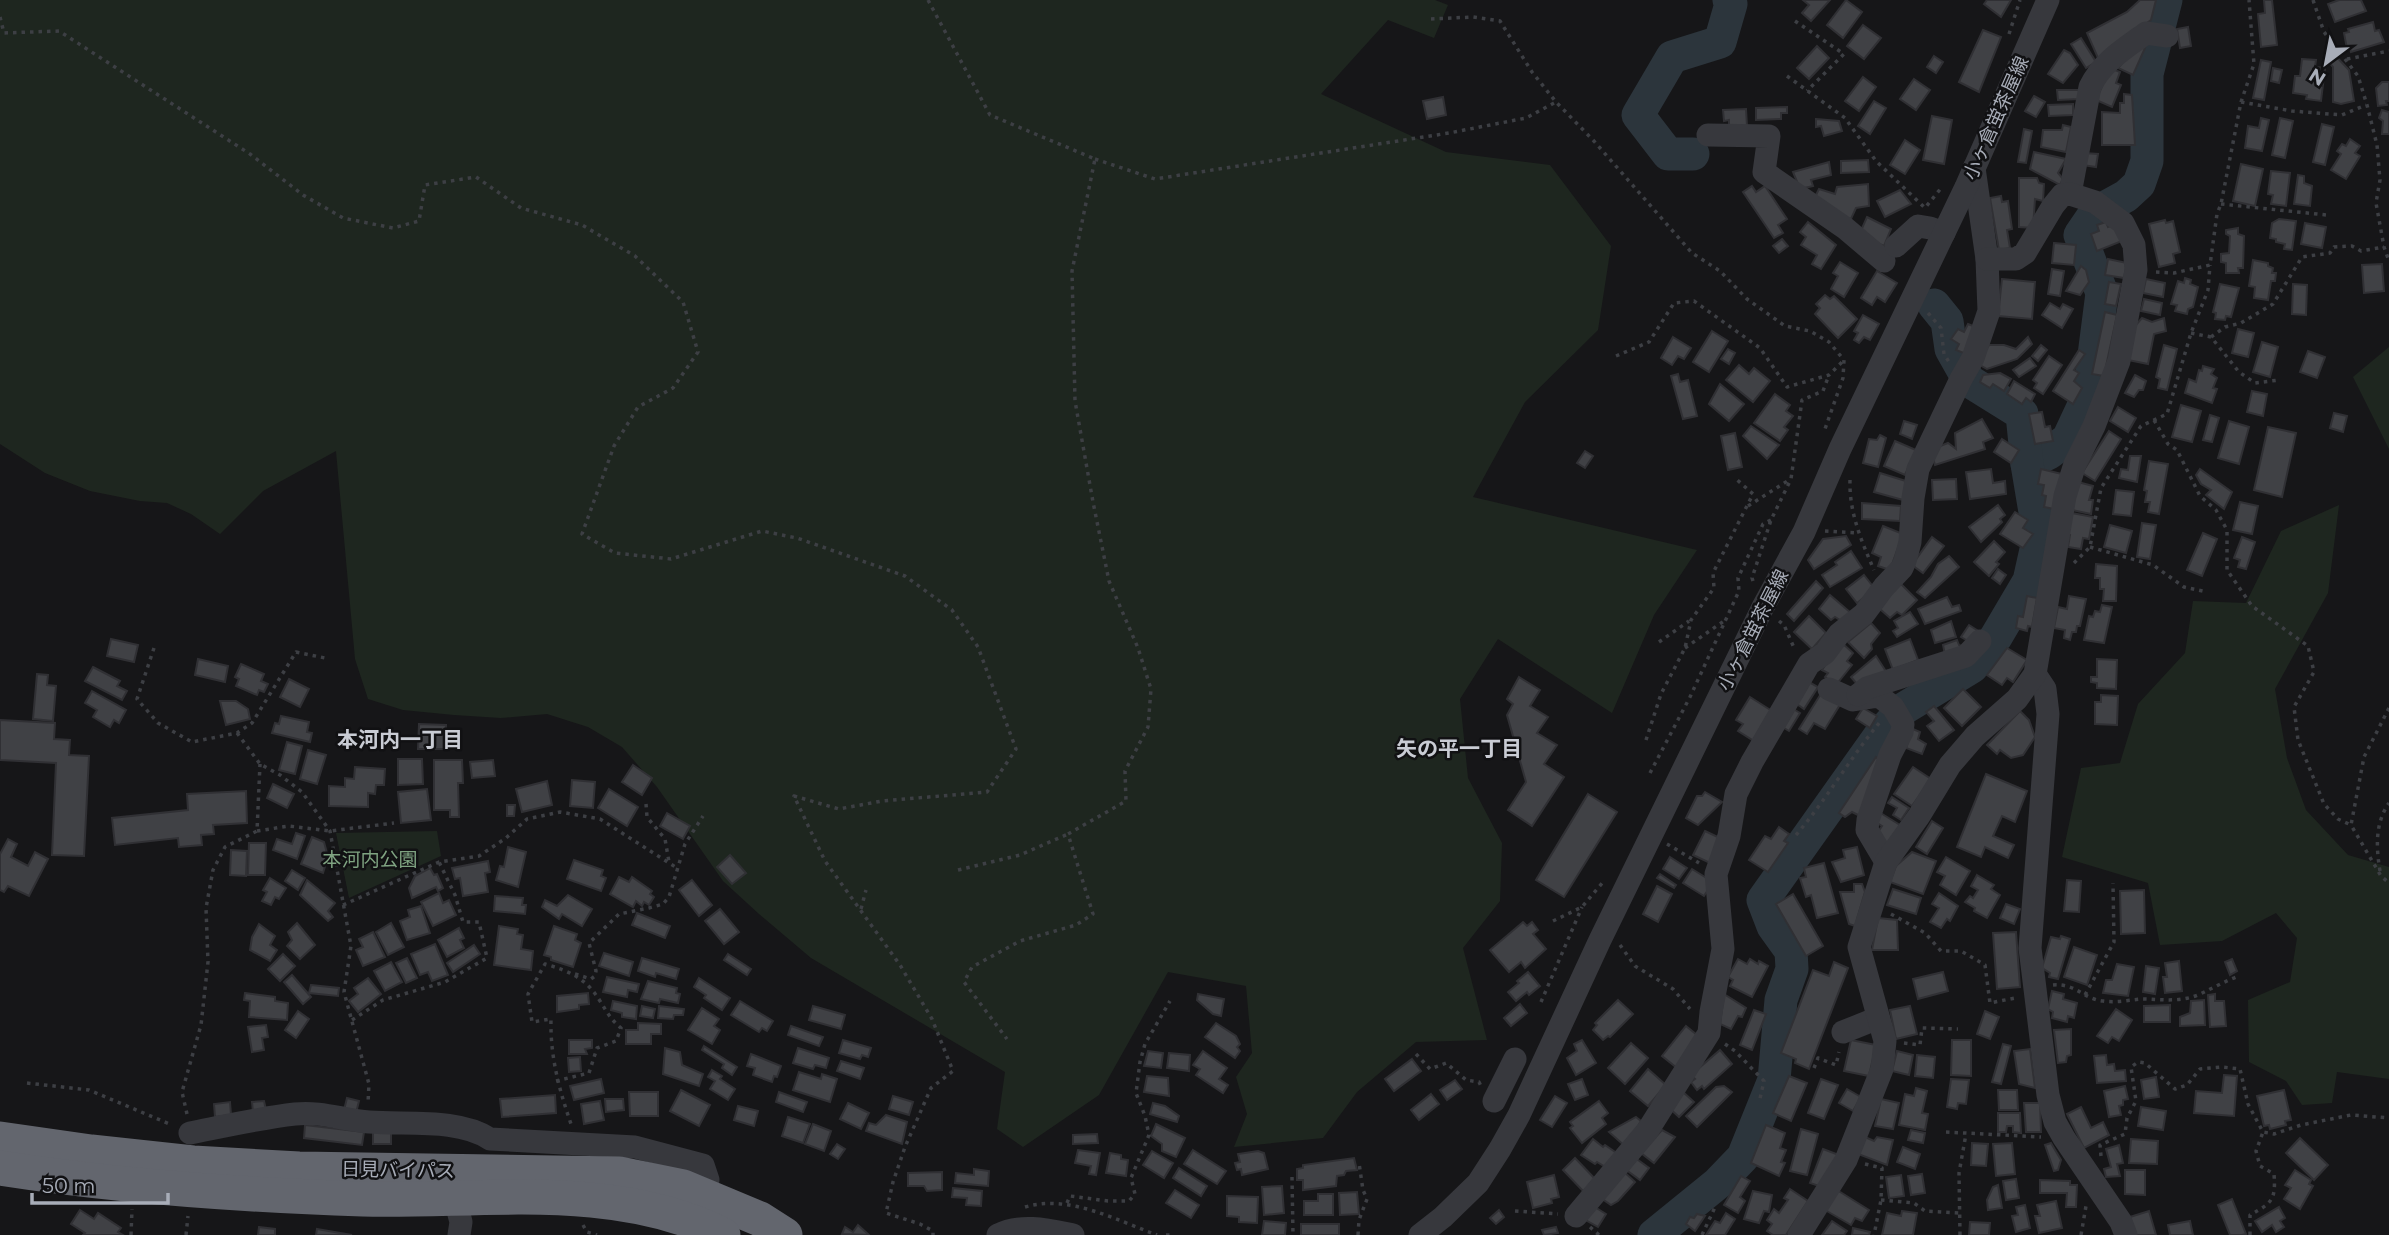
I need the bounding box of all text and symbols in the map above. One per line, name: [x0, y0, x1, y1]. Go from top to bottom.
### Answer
north arrow: [2291, 28, 2361, 98]
street label: 小ヶ倉蛍茶屋線: [1958, 53, 2034, 183]
text: N: [2305, 63, 2330, 91]
street label: 小ヶ倉蛍茶屋線: [1713, 566, 1793, 694]
district label: 本河内一丁目: [337, 727, 463, 752]
district label: 矢の平一丁目: [1396, 736, 1522, 761]
park label: 本河内公園: [322, 848, 418, 871]
street label: 日見バイパス: [341, 1158, 455, 1182]
scale bar: [32, 1162, 168, 1206]
text: 50 m: [42, 1173, 96, 1198]

